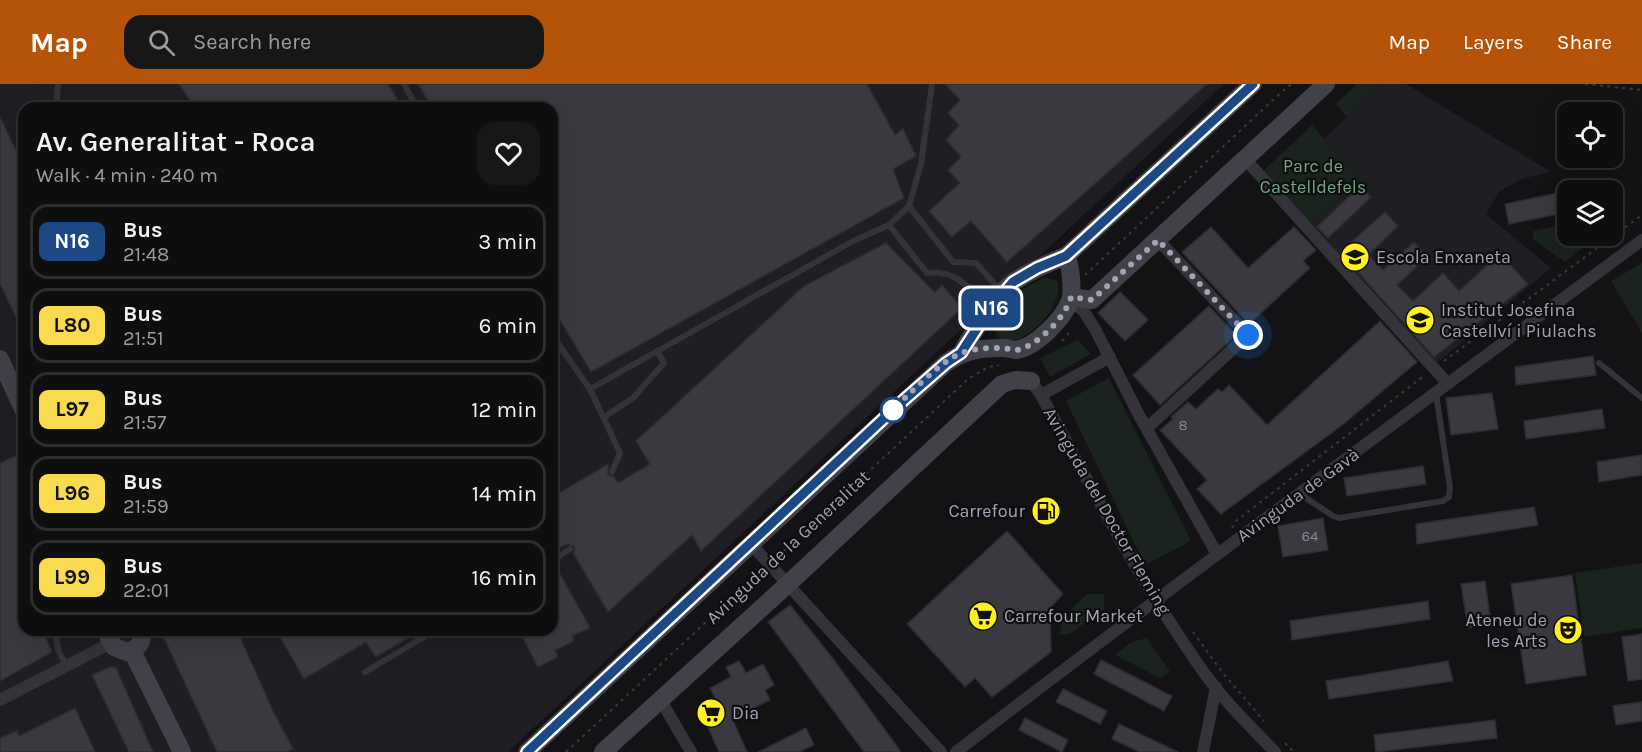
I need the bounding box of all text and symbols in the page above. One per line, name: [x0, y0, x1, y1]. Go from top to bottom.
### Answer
search box: [124, 15, 544, 69]
text: Map: [30, 26, 88, 59]
icon: search: [145, 26, 178, 59]
text: Search here: [193, 29, 311, 55]
text: Map: [1388, 30, 1430, 54]
text: Layers: [1463, 30, 1524, 54]
text: Share: [1557, 30, 1612, 54]
map controls: [1557, 102, 1623, 246]
button: locate: [1557, 102, 1623, 168]
button: heart: [477, 122, 540, 185]
text: Av. Generalitat - Roca: [36, 125, 316, 158]
park label: Parc de Castelldefels: [1260, 155, 1366, 198]
text: Walk · 4 min · 240 m: [36, 164, 218, 187]
button: layers: [1557, 180, 1623, 246]
text: Bus: [123, 217, 163, 243]
text: N16: [54, 229, 90, 253]
text: 3 min: [478, 229, 537, 255]
school or university icon: Escola Enxaneta: [1339, 241, 1371, 273]
text: 21:48: [123, 243, 169, 266]
place label: Escola Enxaneta: [1376, 246, 1511, 268]
line badge: N16: [956, 288, 1026, 328]
text: N16: [973, 296, 1009, 320]
place label: Institut Josefina Castellví i Piulachs: [1441, 299, 1597, 342]
text: Bus: [123, 301, 163, 327]
school or university icon: Institut Josefina Castellví i Piulachs: [1404, 304, 1436, 336]
text: L80: [53, 313, 91, 337]
text: 6 min: [479, 313, 537, 339]
your location: [1233, 320, 1263, 350]
text: 21:51: [123, 327, 164, 350]
text: Bus: [123, 385, 163, 411]
text: L97: [55, 397, 89, 421]
text: 12 min: [471, 397, 537, 423]
unlabelled marker: [880, 397, 906, 423]
street label: Avinguda del Doctor Fleming: [1039, 403, 1175, 619]
text: 21:57: [123, 411, 167, 434]
house number: 8: [1178, 416, 1188, 434]
street label: Avinguda de Gavà: [1233, 443, 1363, 547]
street label: Avinguda de la Generalitat: [702, 465, 875, 629]
text: Bus: [123, 469, 163, 495]
text: L96: [54, 481, 90, 505]
text: 14 min: [472, 481, 537, 507]
text: 21:59: [123, 495, 169, 518]
fuel station icon: Carrefour: [1030, 495, 1062, 527]
place label: Carrefour: [948, 500, 1025, 522]
house number: 64: [1302, 527, 1319, 545]
text: Bus: [123, 553, 163, 579]
text: L99: [54, 565, 90, 589]
text: 16 min: [471, 565, 537, 591]
text: 22:01: [123, 579, 169, 602]
supermarket icon: Carrefour Market: [967, 600, 999, 632]
place label: Carrefour Market: [1004, 605, 1143, 627]
place label: Ateneu de les Arts: [1465, 609, 1547, 652]
theatre icon: Ateneu de les Arts: [1552, 614, 1584, 646]
supermarket icon: Dia: [695, 697, 727, 729]
place label: Dia: [732, 702, 759, 724]

